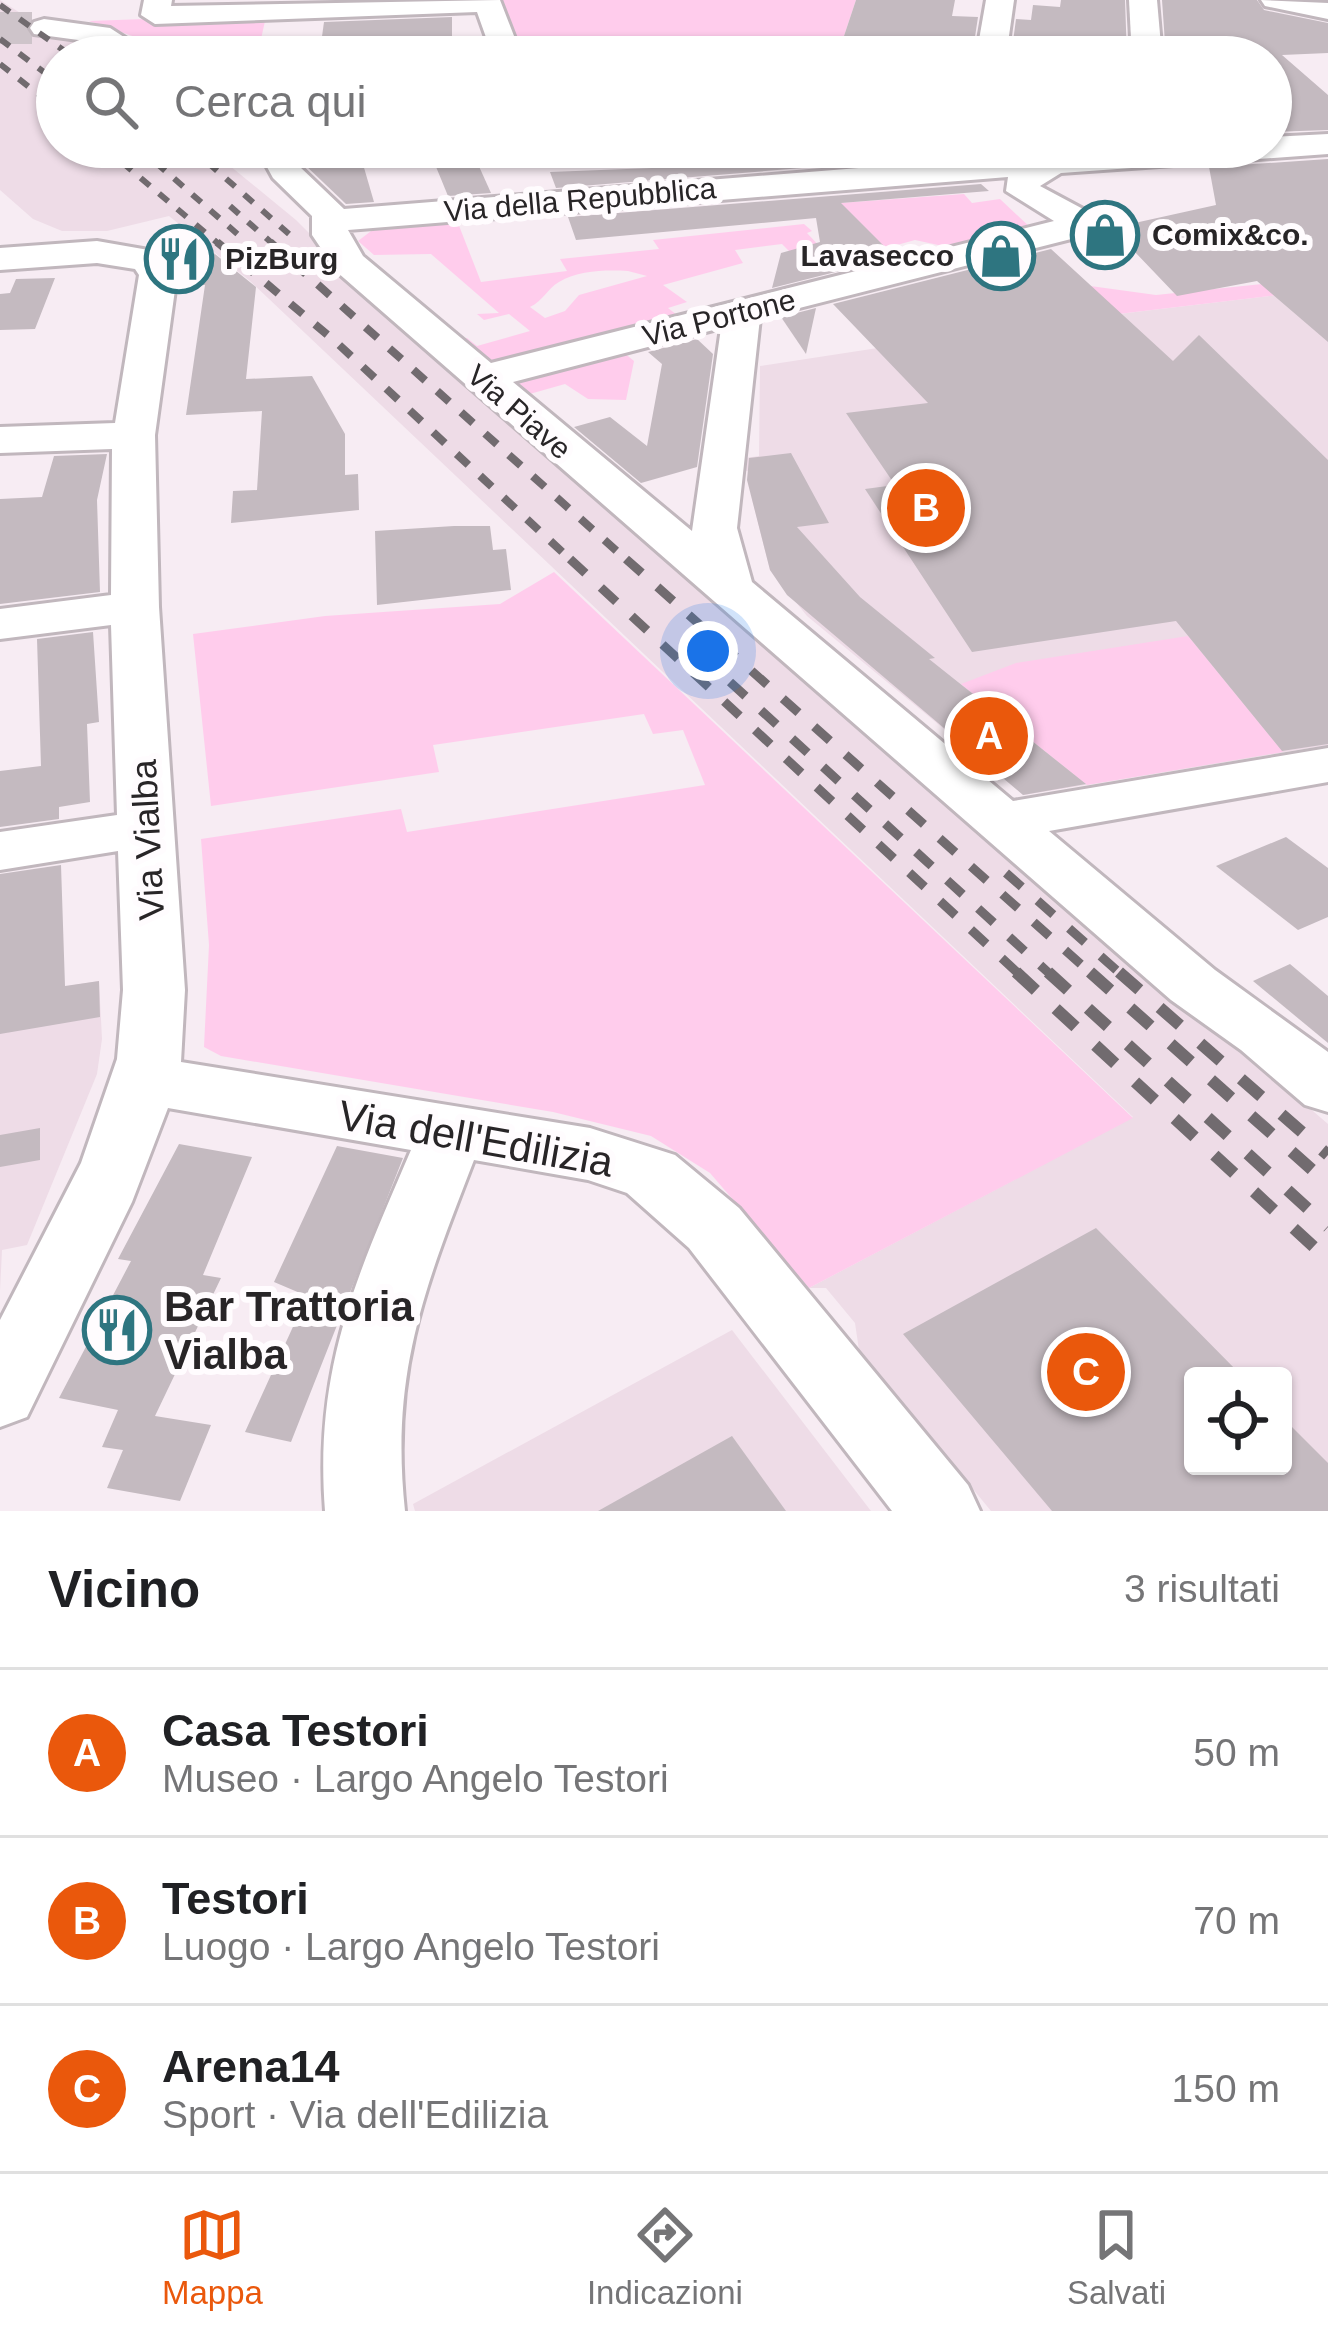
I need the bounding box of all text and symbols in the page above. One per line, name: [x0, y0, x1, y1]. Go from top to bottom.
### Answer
search box: [36, 36, 1292, 168]
icon: search: [78, 69, 144, 135]
text: Cerca qui: [174, 76, 367, 127]
street label: Via della Repubblica: [443, 171, 718, 228]
shop icon: Comix&co.: [1070, 200, 1140, 270]
place label: Comix&co.: [1152, 218, 1309, 251]
shop icon: Lavasecco: [966, 221, 1036, 291]
restaurant icon: PizBurg: [144, 224, 214, 294]
place label: Lavasecco: [801, 239, 954, 272]
place label: PizBurg: [225, 242, 338, 275]
street label: Via Portone: [639, 283, 799, 352]
street label: Via Piave: [461, 358, 578, 465]
pin: B: [887, 463, 965, 553]
your location: [678, 621, 738, 681]
pin: A: [950, 691, 1028, 781]
street label: Via Vialba: [123, 758, 172, 921]
street label: Via dell'Edilizia: [335, 1091, 618, 1186]
place label: Bar Trattoria Vialba: [164, 1283, 414, 1378]
restaurant icon: Bar Trattoria Vialba: [82, 1295, 152, 1365]
pin: C: [1047, 1327, 1125, 1417]
map controls: [1184, 1367, 1292, 1475]
button: locate: [1184, 1367, 1292, 1475]
text: Vicino: [48, 1561, 200, 1618]
text: 3 risultati: [1124, 1567, 1280, 1610]
text: Casa Testori: [162, 1705, 429, 1756]
text: A: [73, 1731, 101, 1774]
text: 50 m: [1193, 1731, 1280, 1774]
text: Museo · Largo Angelo Testori: [162, 1757, 669, 1800]
text: Testori: [162, 1873, 309, 1924]
text: B: [73, 1899, 101, 1942]
text: 70 m: [1193, 1899, 1280, 1942]
text: Luogo · Largo Angelo Testori: [162, 1925, 660, 1968]
text: Arena14: [162, 2041, 340, 2092]
text: C: [73, 2067, 101, 2110]
text: 150 m: [1172, 2067, 1280, 2110]
text: Sport · Via dell'Edilizia: [162, 2093, 548, 2136]
tab: Mappa: [162, 2202, 263, 2312]
tab: Indicazioni: [587, 2202, 743, 2312]
tab: Salvati: [1067, 2202, 1166, 2312]

